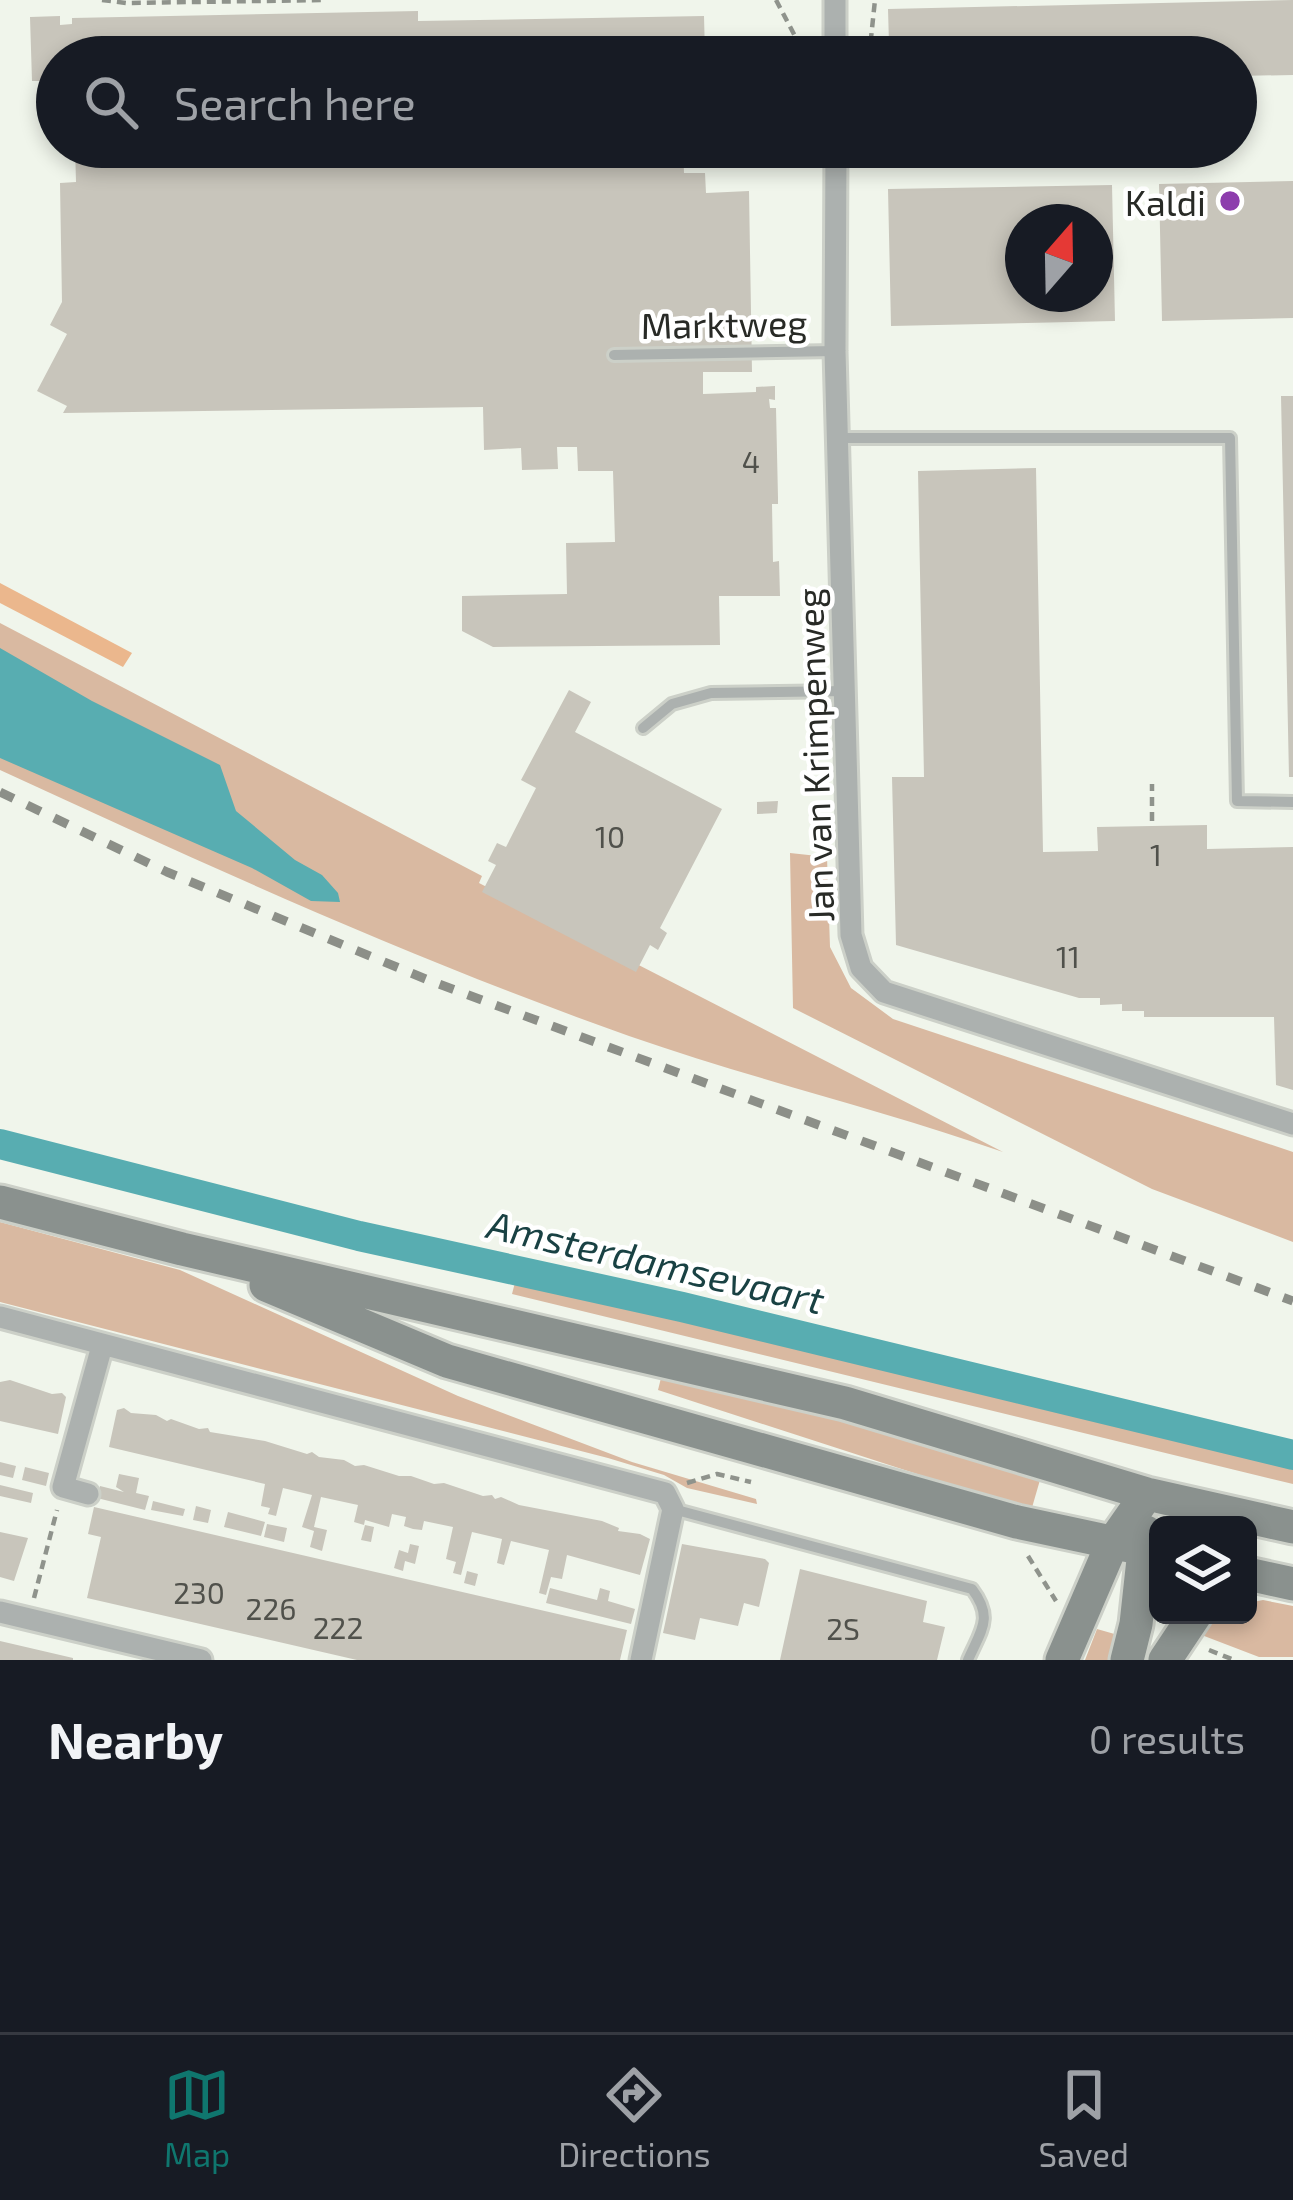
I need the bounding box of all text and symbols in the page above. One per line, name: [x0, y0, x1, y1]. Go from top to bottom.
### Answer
search box: [36, 36, 1257, 168]
icon: search: [78, 69, 144, 135]
text: Search here: [174, 75, 416, 129]
place label: Kaldi: [1125, 180, 1206, 223]
marker: Kaldi: [1217, 188, 1243, 214]
north arrow: [1005, 204, 1113, 312]
street label: Marktweg: [640, 300, 808, 346]
house number: 4: [742, 443, 760, 479]
street label: Jan van Krimpenweg: [787, 587, 841, 923]
house number: 10: [595, 818, 625, 854]
house number: 1: [1150, 836, 1162, 872]
house number: 11: [1056, 938, 1080, 974]
water label: Amsterdamsevaart: [481, 1199, 829, 1323]
map controls: [1149, 1516, 1257, 1624]
button: layers: [1149, 1516, 1257, 1624]
house number: 230: [173, 1574, 225, 1610]
house number: 226: [246, 1590, 296, 1626]
house number: 222: [313, 1609, 363, 1645]
house number: 2S: [826, 1610, 860, 1646]
text: Nearby: [48, 1708, 223, 1769]
text: 0 results: [1089, 1715, 1245, 1762]
tab: Map: [164, 2062, 230, 2174]
tab: Directions: [558, 2062, 710, 2174]
tab: Saved: [1038, 2062, 1129, 2174]

